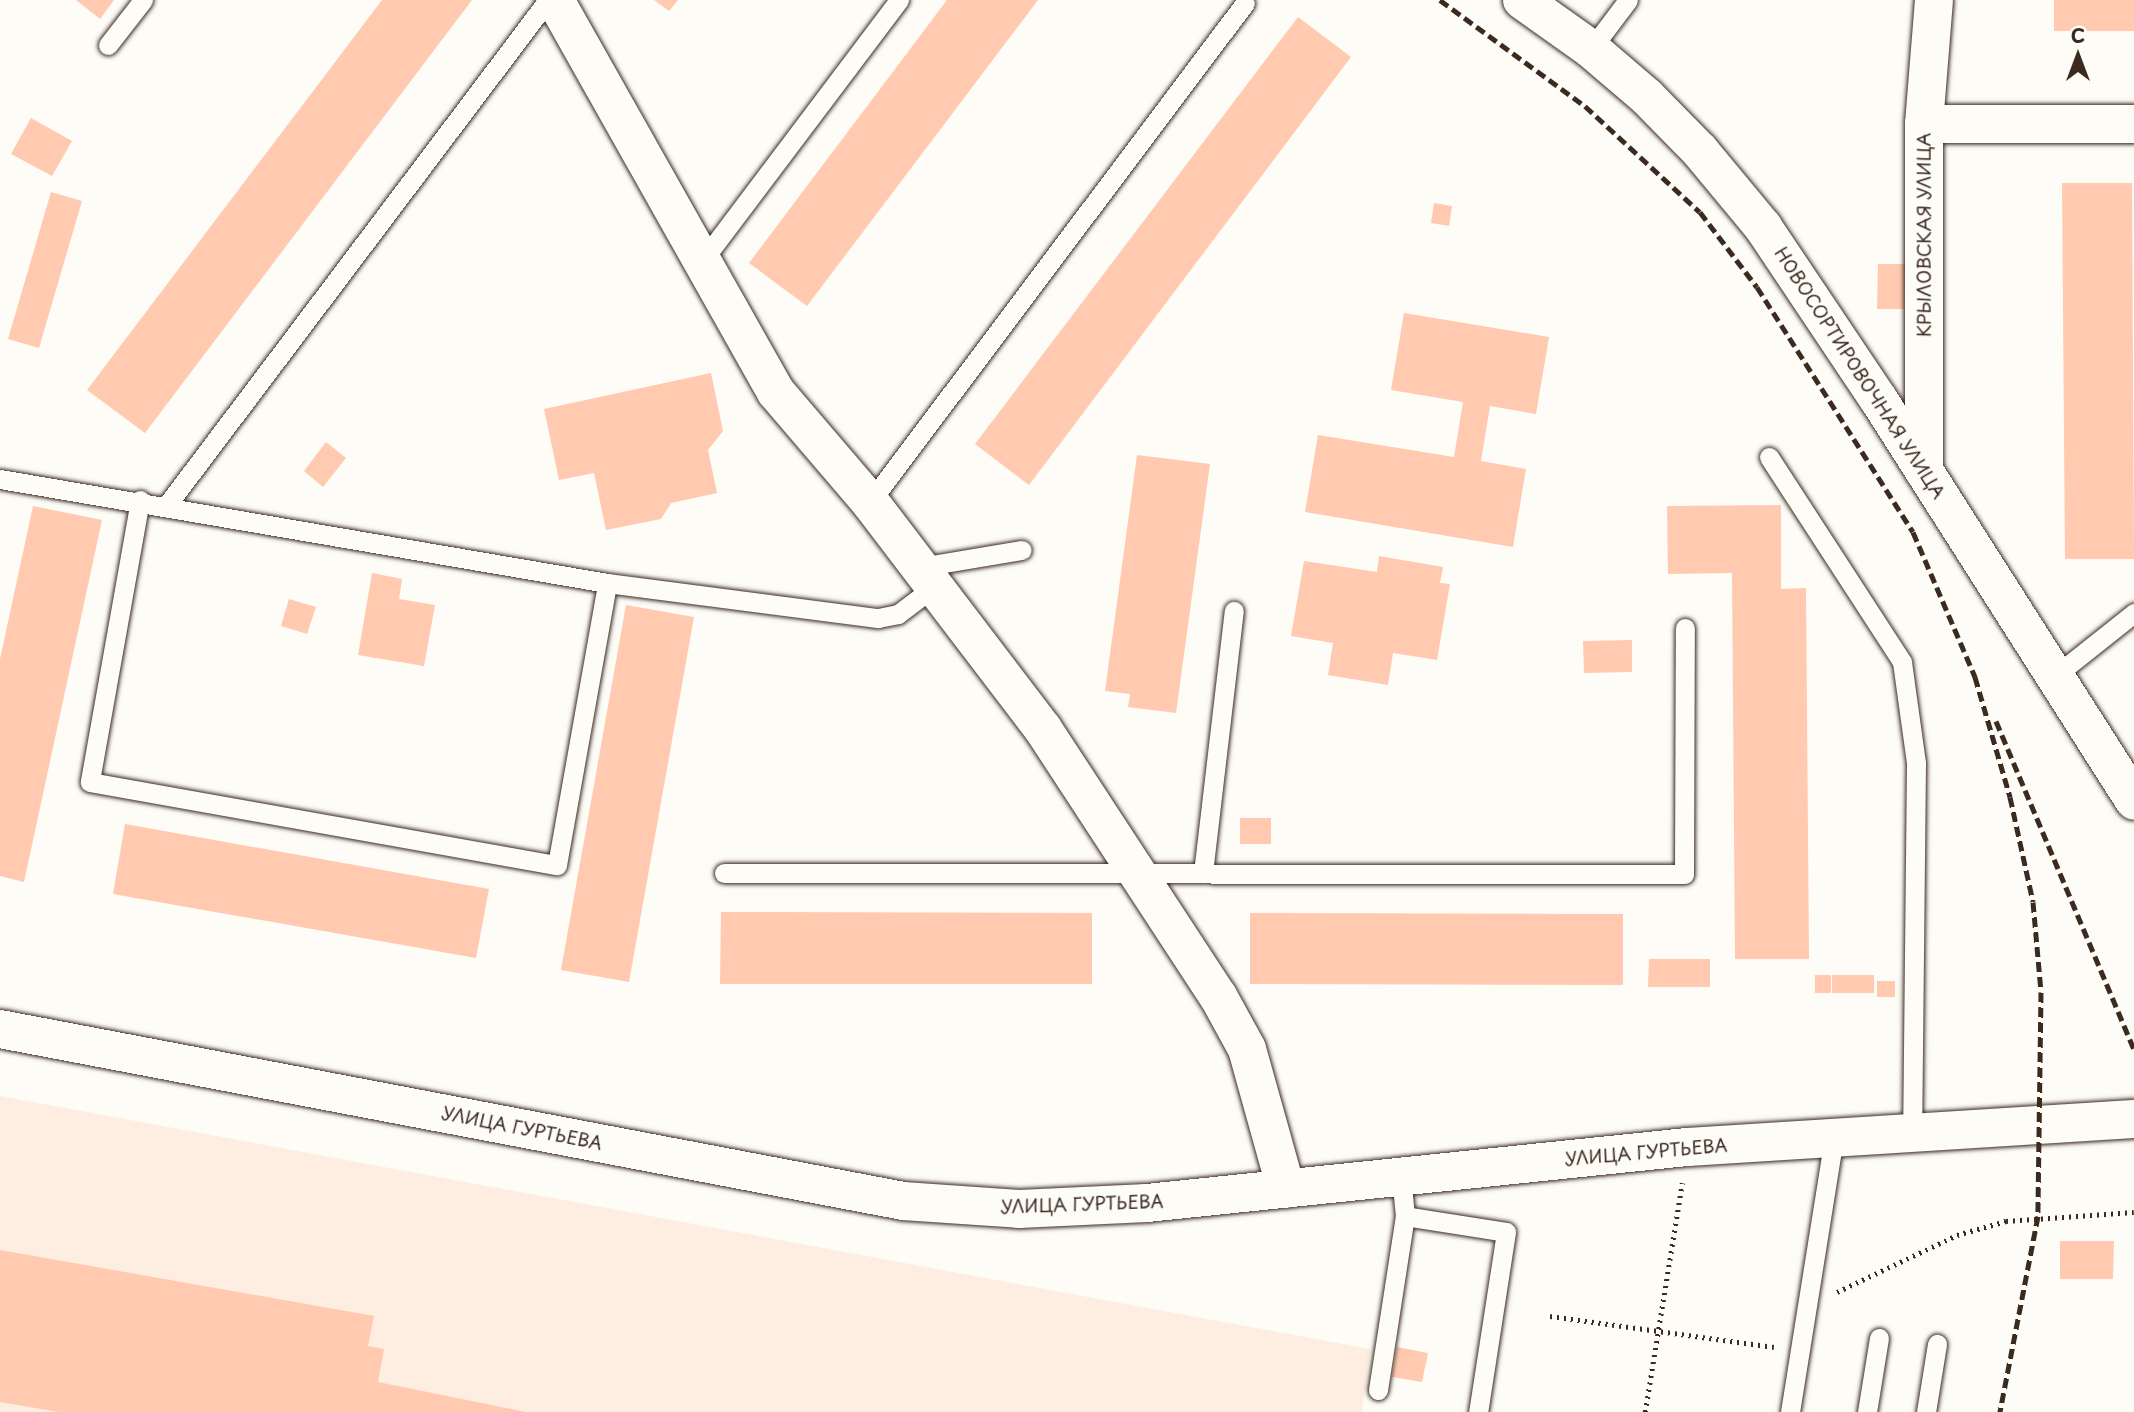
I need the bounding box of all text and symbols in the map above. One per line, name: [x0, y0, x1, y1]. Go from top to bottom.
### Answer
north arrow: [2043, 21, 2113, 91]
text: С: [2071, 21, 2085, 49]
street label: КРЫЛОВСКАЯ УЛИЦА: [1913, 133, 1935, 337]
street label: НОВОСОРТИРОВОЧНАЯ УЛИЦА: [1770, 243, 1950, 503]
street label: УЛИЦА ГУРТЬЕВА: [440, 1102, 604, 1154]
street label: УЛИЦА ГУРТЬЕВА: [1564, 1134, 1728, 1170]
street label: УЛИЦА ГУРТЬЕВА: [1000, 1190, 1164, 1218]

